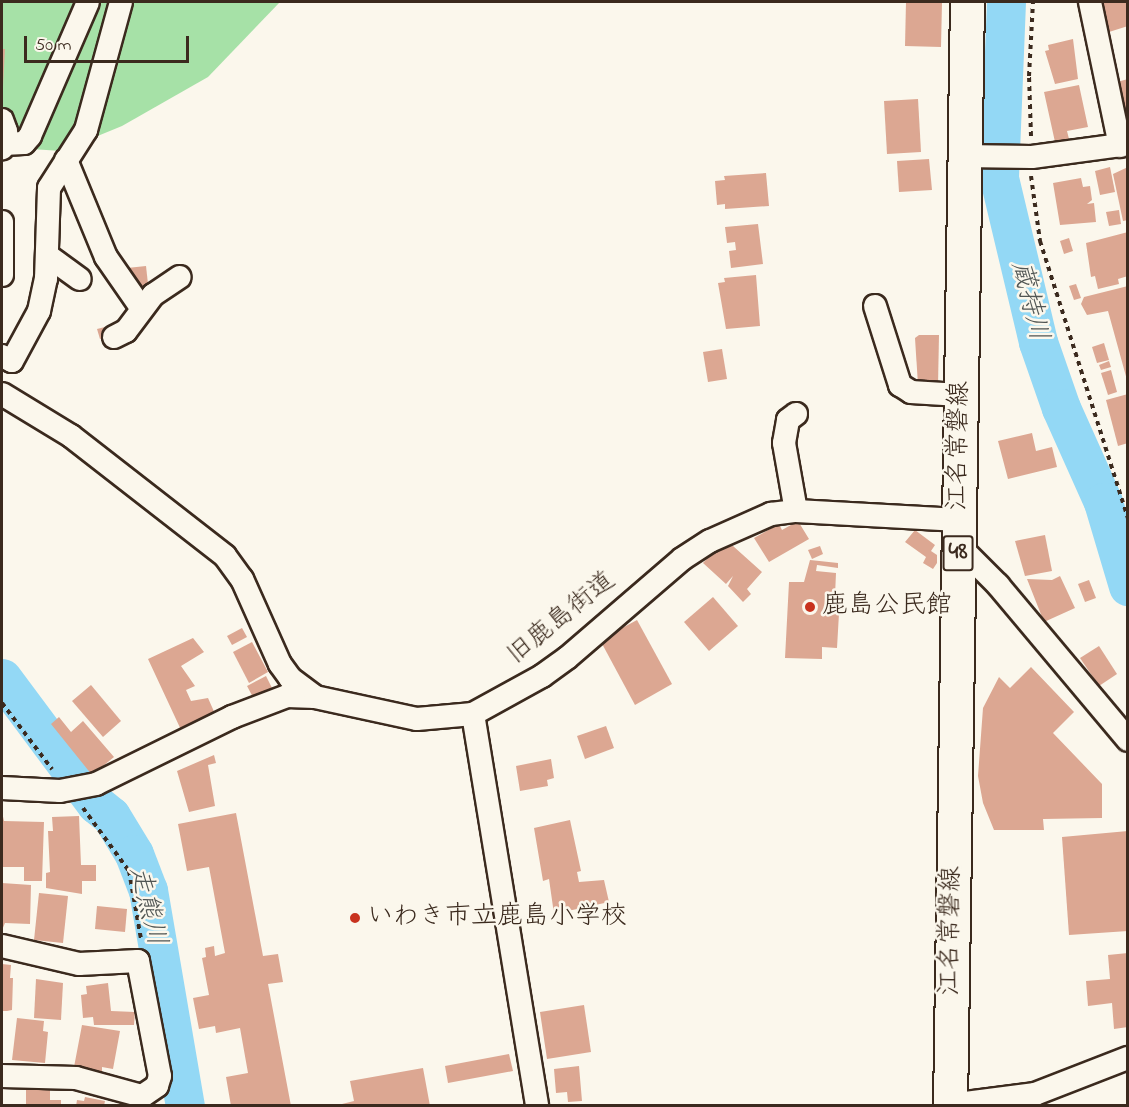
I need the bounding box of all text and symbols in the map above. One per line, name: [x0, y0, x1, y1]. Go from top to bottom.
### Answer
scale bar: [27, 24, 192, 62]
text: 50 m: [35, 33, 72, 59]
water label: 蔵持川: [1003, 258, 1055, 344]
street label: 江名常磐線: [943, 381, 977, 511]
road number: 48: [942, 532, 974, 574]
street label: 旧鹿島街道: [502, 566, 622, 672]
place label: 鹿島公民館: [822, 591, 952, 623]
marker: 鹿島公民館: [803, 600, 817, 614]
water label: 走熊川: [121, 863, 173, 949]
street label: 江名常磐線: [935, 866, 969, 996]
place label: いわき市立鹿島小学校: [367, 902, 627, 934]
marker: いわき市立鹿島小学校: [348, 911, 362, 925]

